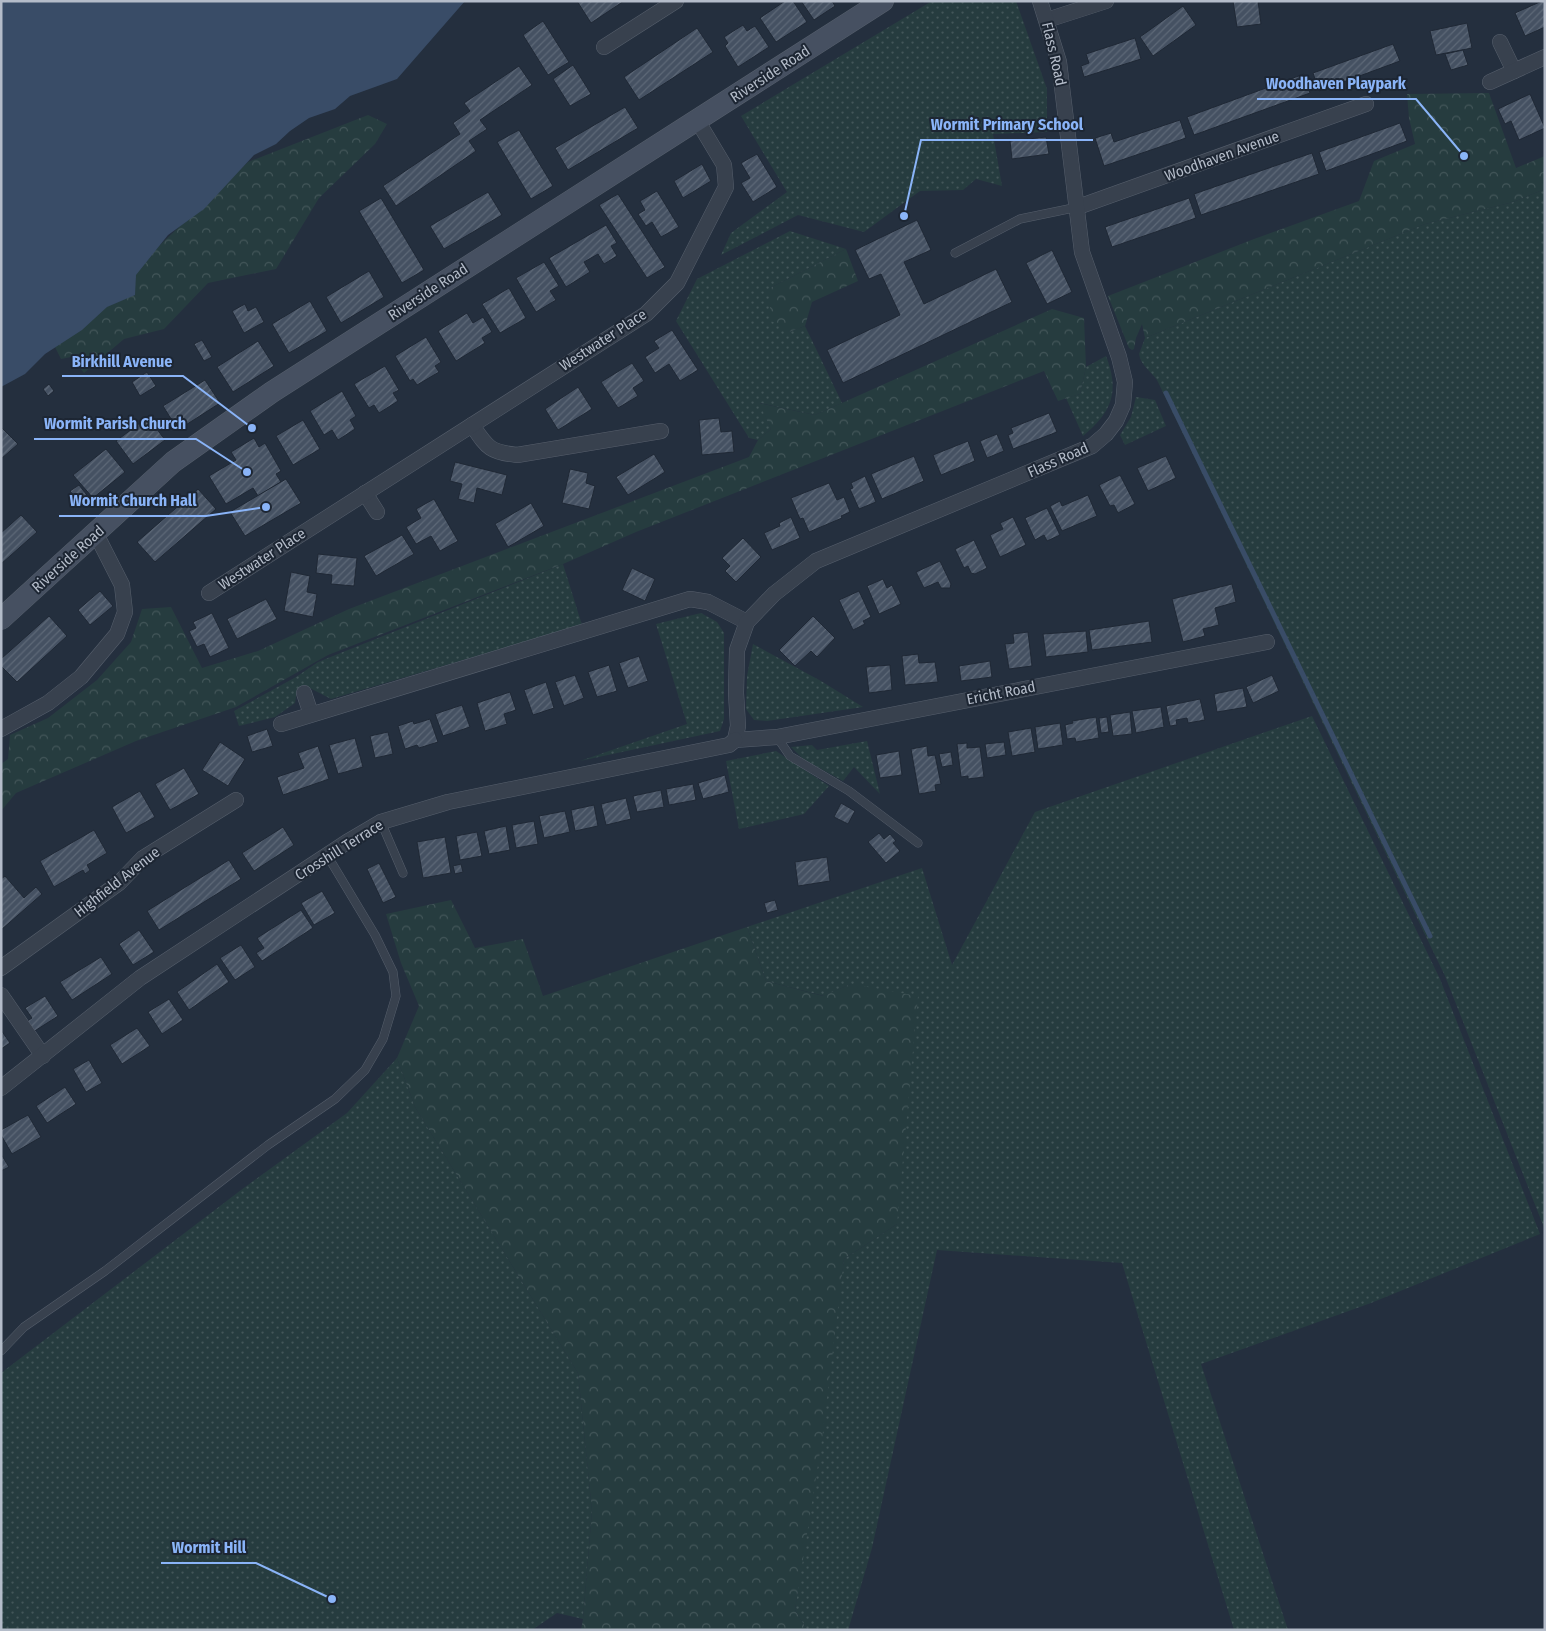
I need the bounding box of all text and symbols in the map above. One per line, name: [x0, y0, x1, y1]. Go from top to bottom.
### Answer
street label: Flass Road: [1038, 20, 1070, 88]
street label: Riverside Road: [727, 42, 813, 106]
callout: Woodhaven Playpark: [1257, 68, 1416, 99]
text: Woodhaven Playpark: [1266, 74, 1407, 93]
callout: Wormit Primary School: [921, 109, 1093, 140]
text: Wormit Primary School: [931, 115, 1084, 134]
street label: Woodhaven Avenue: [1162, 127, 1282, 185]
street label: Riverside Road: [385, 260, 471, 324]
street label: Westwater Place: [556, 305, 650, 375]
callout: Birkhill Avenue: [62, 345, 183, 376]
text: Birkhill Avenue: [72, 352, 172, 371]
callout: Wormit Parish Church: [34, 408, 196, 439]
text: Wormit Parish Church: [44, 414, 186, 433]
street label: Flass Road: [1025, 439, 1091, 481]
callout: Wormit Church Hall: [59, 485, 206, 516]
text: Wormit Church Hall: [69, 491, 197, 510]
street label: Riverside Road: [28, 522, 108, 596]
street label: Westwater Place: [215, 524, 309, 594]
street label: Ericht Road: [965, 678, 1037, 708]
street label: Crosshill Terrace: [292, 816, 386, 884]
street label: Highfield Avenue: [71, 843, 163, 921]
callout: Wormit Hill: [161, 1532, 256, 1563]
text: Wormit Hill: [172, 1538, 247, 1557]

